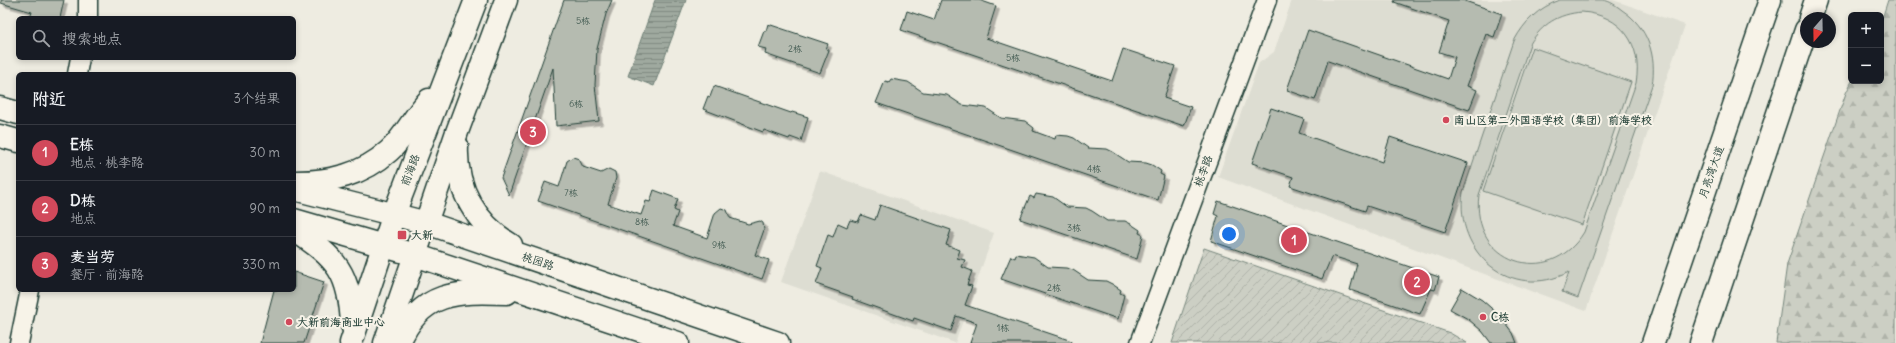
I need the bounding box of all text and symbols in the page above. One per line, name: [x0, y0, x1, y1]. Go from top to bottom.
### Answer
north arrow: [1800, 12, 1836, 48]
map controls: [1848, 12, 1884, 84]
button: +: [1848, 12, 1884, 48]
house number: 5栋: [576, 15, 590, 26]
search box: [16, 16, 296, 60]
icon: search: [30, 27, 52, 49]
text: 搜索地点: [62, 29, 122, 48]
house number: 2栋: [788, 43, 802, 54]
button: −: [1848, 48, 1884, 84]
house number: 5栋: [1006, 52, 1020, 63]
text: 附近: [32, 88, 66, 110]
text: 3个结果: [234, 90, 280, 107]
house number: 6栋: [569, 98, 583, 109]
place label: 南山区第二外国语学校（集团）前海学校: [1454, 113, 1652, 127]
marker: 南山区第二外国语学校（集团）前海学校: [1441, 115, 1451, 125]
pin: 3: [520, 117, 546, 147]
text: E栋: [70, 135, 94, 154]
text: 1: [42, 144, 48, 161]
text: 30 m: [250, 144, 280, 161]
street label: 月亮湾大道: [1695, 144, 1727, 200]
street label: 前海路: [398, 152, 422, 188]
street label: 桃李路: [1191, 153, 1215, 189]
text: 地点 · 桃李路: [70, 154, 144, 171]
house number: 4栋: [1087, 163, 1101, 174]
house number: 7栋: [564, 187, 578, 198]
text: D栋: [70, 191, 96, 210]
text: 2: [41, 200, 49, 217]
text: 90 m: [249, 200, 280, 217]
text: 地点: [70, 210, 96, 227]
house number: 8栋: [635, 216, 649, 227]
house number: 3栋: [1067, 222, 1081, 233]
your location: [1219, 224, 1239, 244]
pin: 1: [1281, 225, 1307, 255]
place label: 大新: [411, 228, 433, 242]
marker: 大新: [396, 229, 408, 241]
house number: 9栋: [712, 239, 726, 250]
text: 麦当劳: [70, 247, 115, 266]
street label: 桃园路: [520, 249, 556, 273]
text: 3: [41, 256, 49, 273]
text: 330 m: [242, 256, 280, 273]
text: 餐厅 · 前海路: [70, 266, 144, 283]
pin: 2: [1404, 267, 1430, 297]
house number: 2栋: [1047, 282, 1061, 293]
place label: C栋: [1491, 310, 1509, 324]
marker: C栋: [1478, 312, 1488, 322]
place label: 大新前海商业中心: [297, 315, 385, 329]
marker: 大新前海商业中心: [284, 317, 294, 327]
house number: 1栋: [997, 322, 1009, 333]

